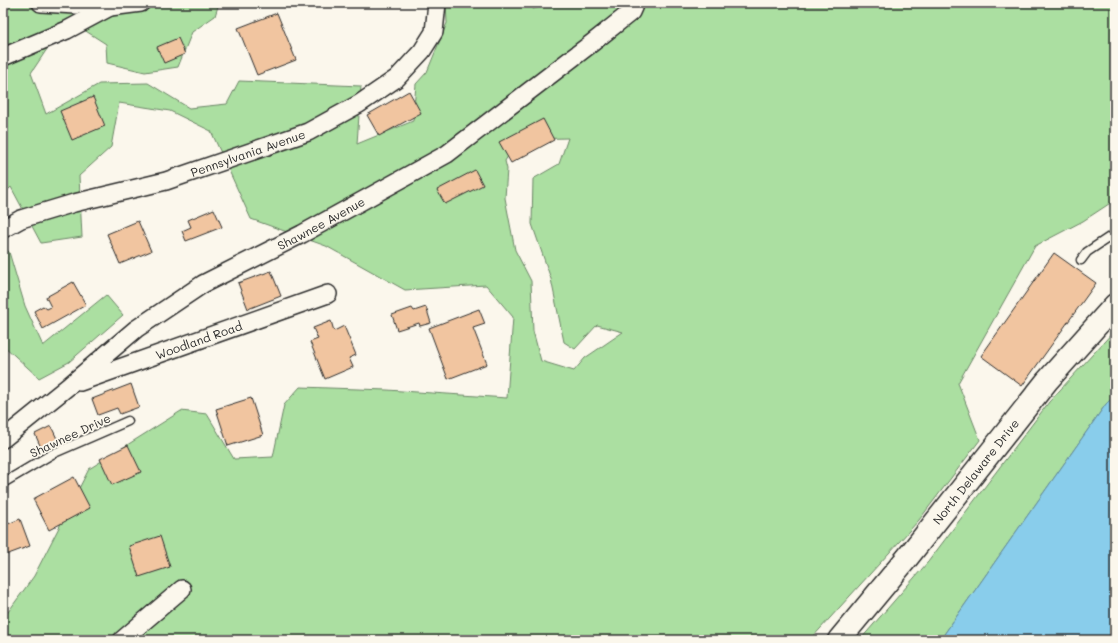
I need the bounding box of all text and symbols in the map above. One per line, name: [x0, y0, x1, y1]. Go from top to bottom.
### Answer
street label: Pennsylvania Avenue: [188, 126, 307, 180]
street label: Shawnee Avenue: [274, 193, 368, 253]
street label: Woodland Road: [153, 317, 245, 363]
street label: Shawnee Drive: [27, 409, 113, 461]
street label: North Delaware Drive: [929, 415, 1022, 527]

